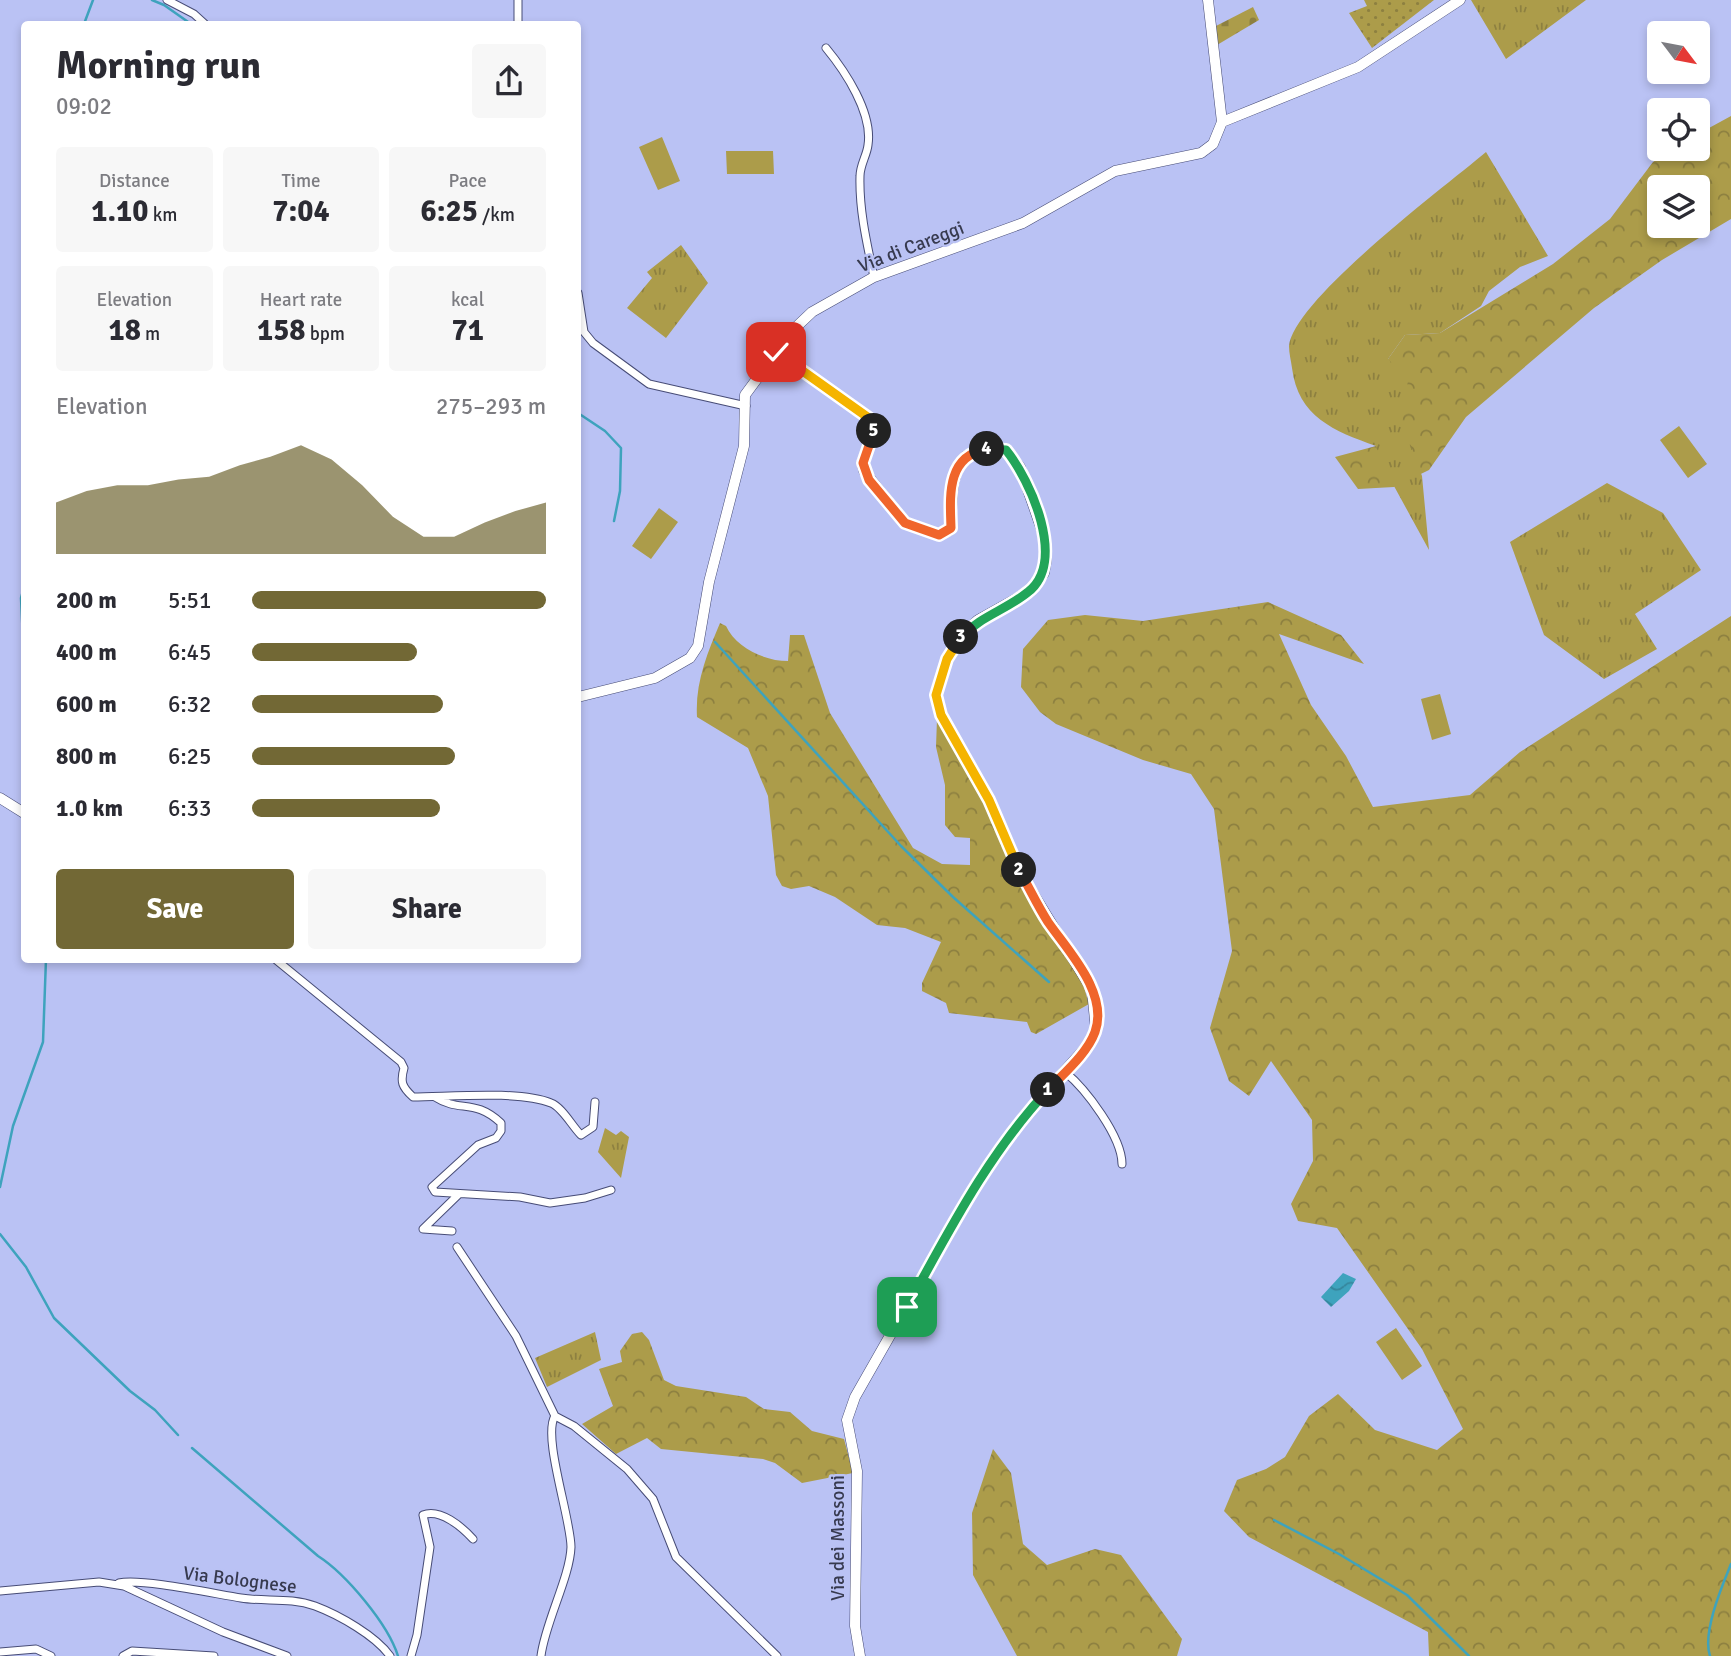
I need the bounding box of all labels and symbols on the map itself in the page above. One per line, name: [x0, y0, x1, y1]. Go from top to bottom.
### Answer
north arrow: [1647, 21, 1710, 84]
street label: Via di Careggi: [855, 216, 967, 278]
pin: [746, 322, 806, 382]
pin: 5: [856, 414, 892, 448]
pin: 4: [970, 432, 1004, 466]
pin: 3: [944, 620, 978, 654]
pin: 2: [1002, 852, 1036, 888]
pin: 1: [1030, 1072, 1066, 1108]
pin: [877, 1277, 937, 1337]
street label: Via dei Massoni: [826, 1475, 850, 1601]
street label: Via Bolognese: [182, 1561, 298, 1599]

